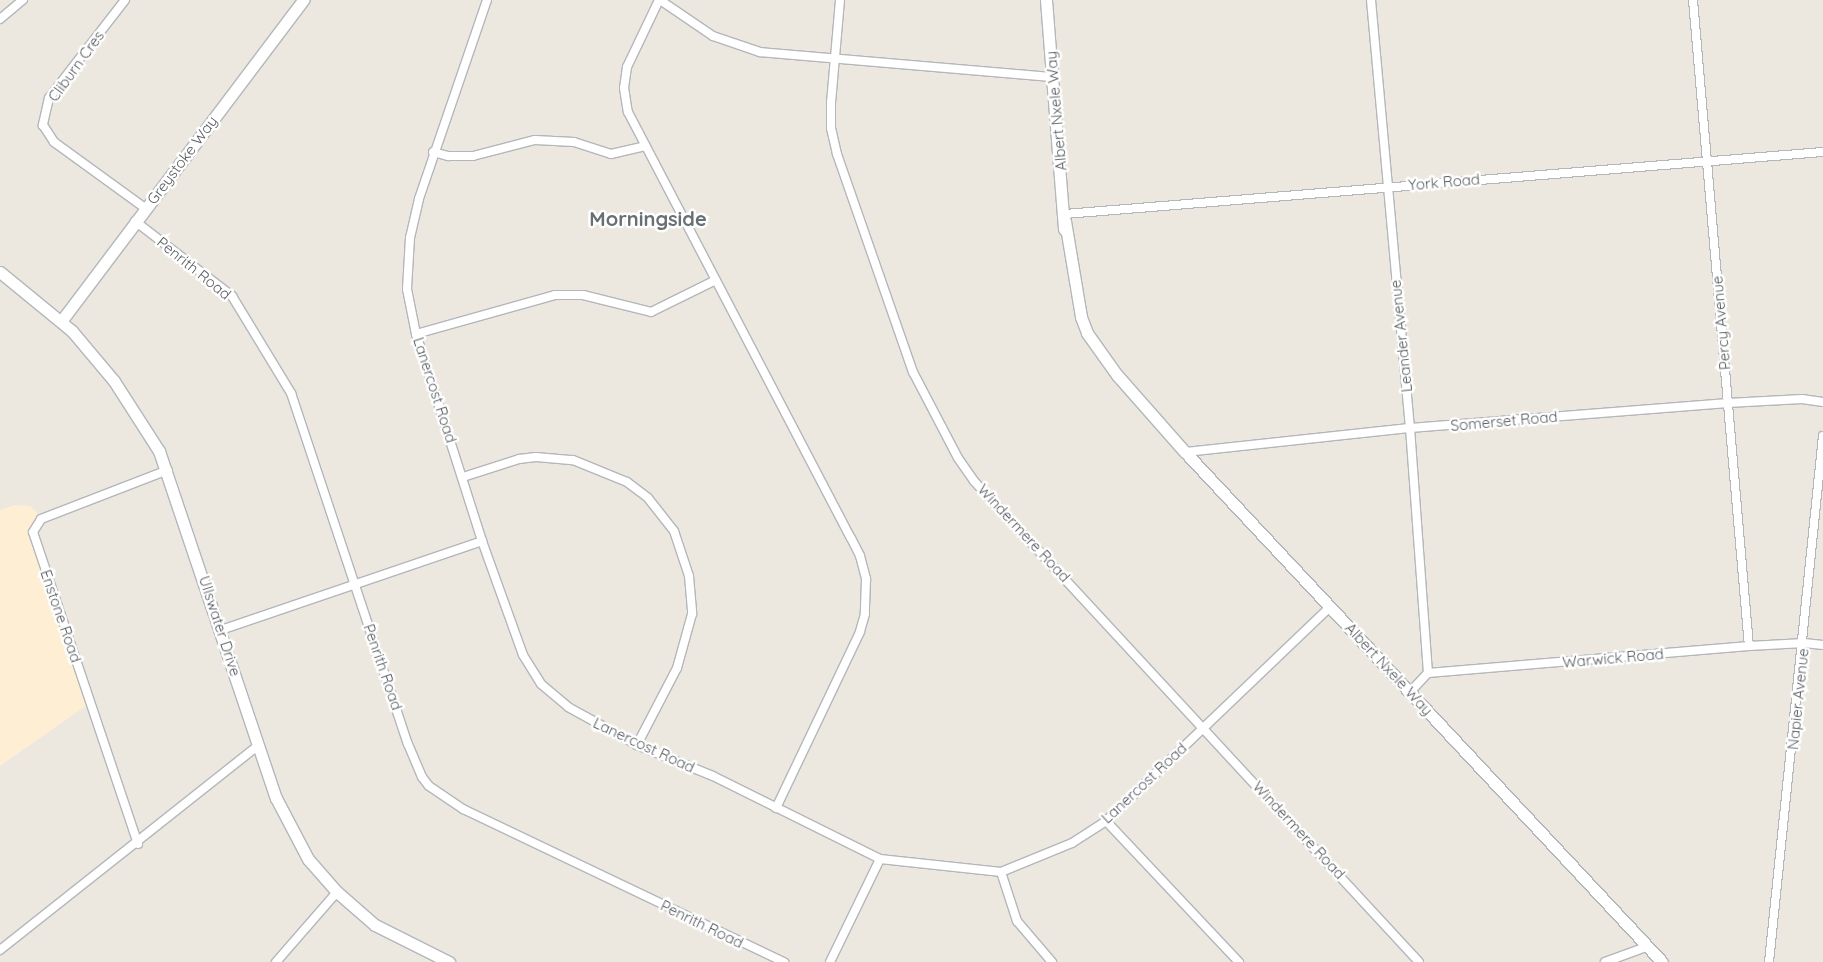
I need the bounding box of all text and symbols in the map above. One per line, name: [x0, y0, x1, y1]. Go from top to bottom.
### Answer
street label: Cliburn Cres: [44, 27, 108, 105]
street label: Albert Nxele Way: [1042, 50, 1070, 172]
street label: Greystoke Way: [143, 112, 221, 208]
street label: York Road: [1407, 170, 1481, 194]
district label: Morningside: [589, 206, 707, 230]
street label: Penrith Road: [153, 233, 235, 303]
street label: Percy Avenue: [1708, 275, 1734, 371]
street label: Leander Avenue: [1386, 279, 1416, 393]
street label: Lanercost Road: [409, 335, 461, 445]
street label: Somerset Road: [1450, 407, 1558, 435]
street label: Windermere Road: [974, 480, 1074, 586]
street label: Enstone Road: [37, 567, 85, 665]
street label: Ullswater Drive: [195, 574, 245, 678]
street label: Albert Nxele Way: [1341, 619, 1437, 719]
street label: Penrith Road: [360, 622, 406, 712]
street label: Warwick Road: [1562, 645, 1664, 671]
street label: Napier Avenue: [1784, 647, 1812, 751]
street label: Lanercost Road: [590, 714, 698, 776]
street label: Lanercost Road: [1098, 739, 1190, 827]
street label: Windermere Road: [1249, 777, 1349, 883]
street label: Penrith Road: [658, 896, 746, 952]

